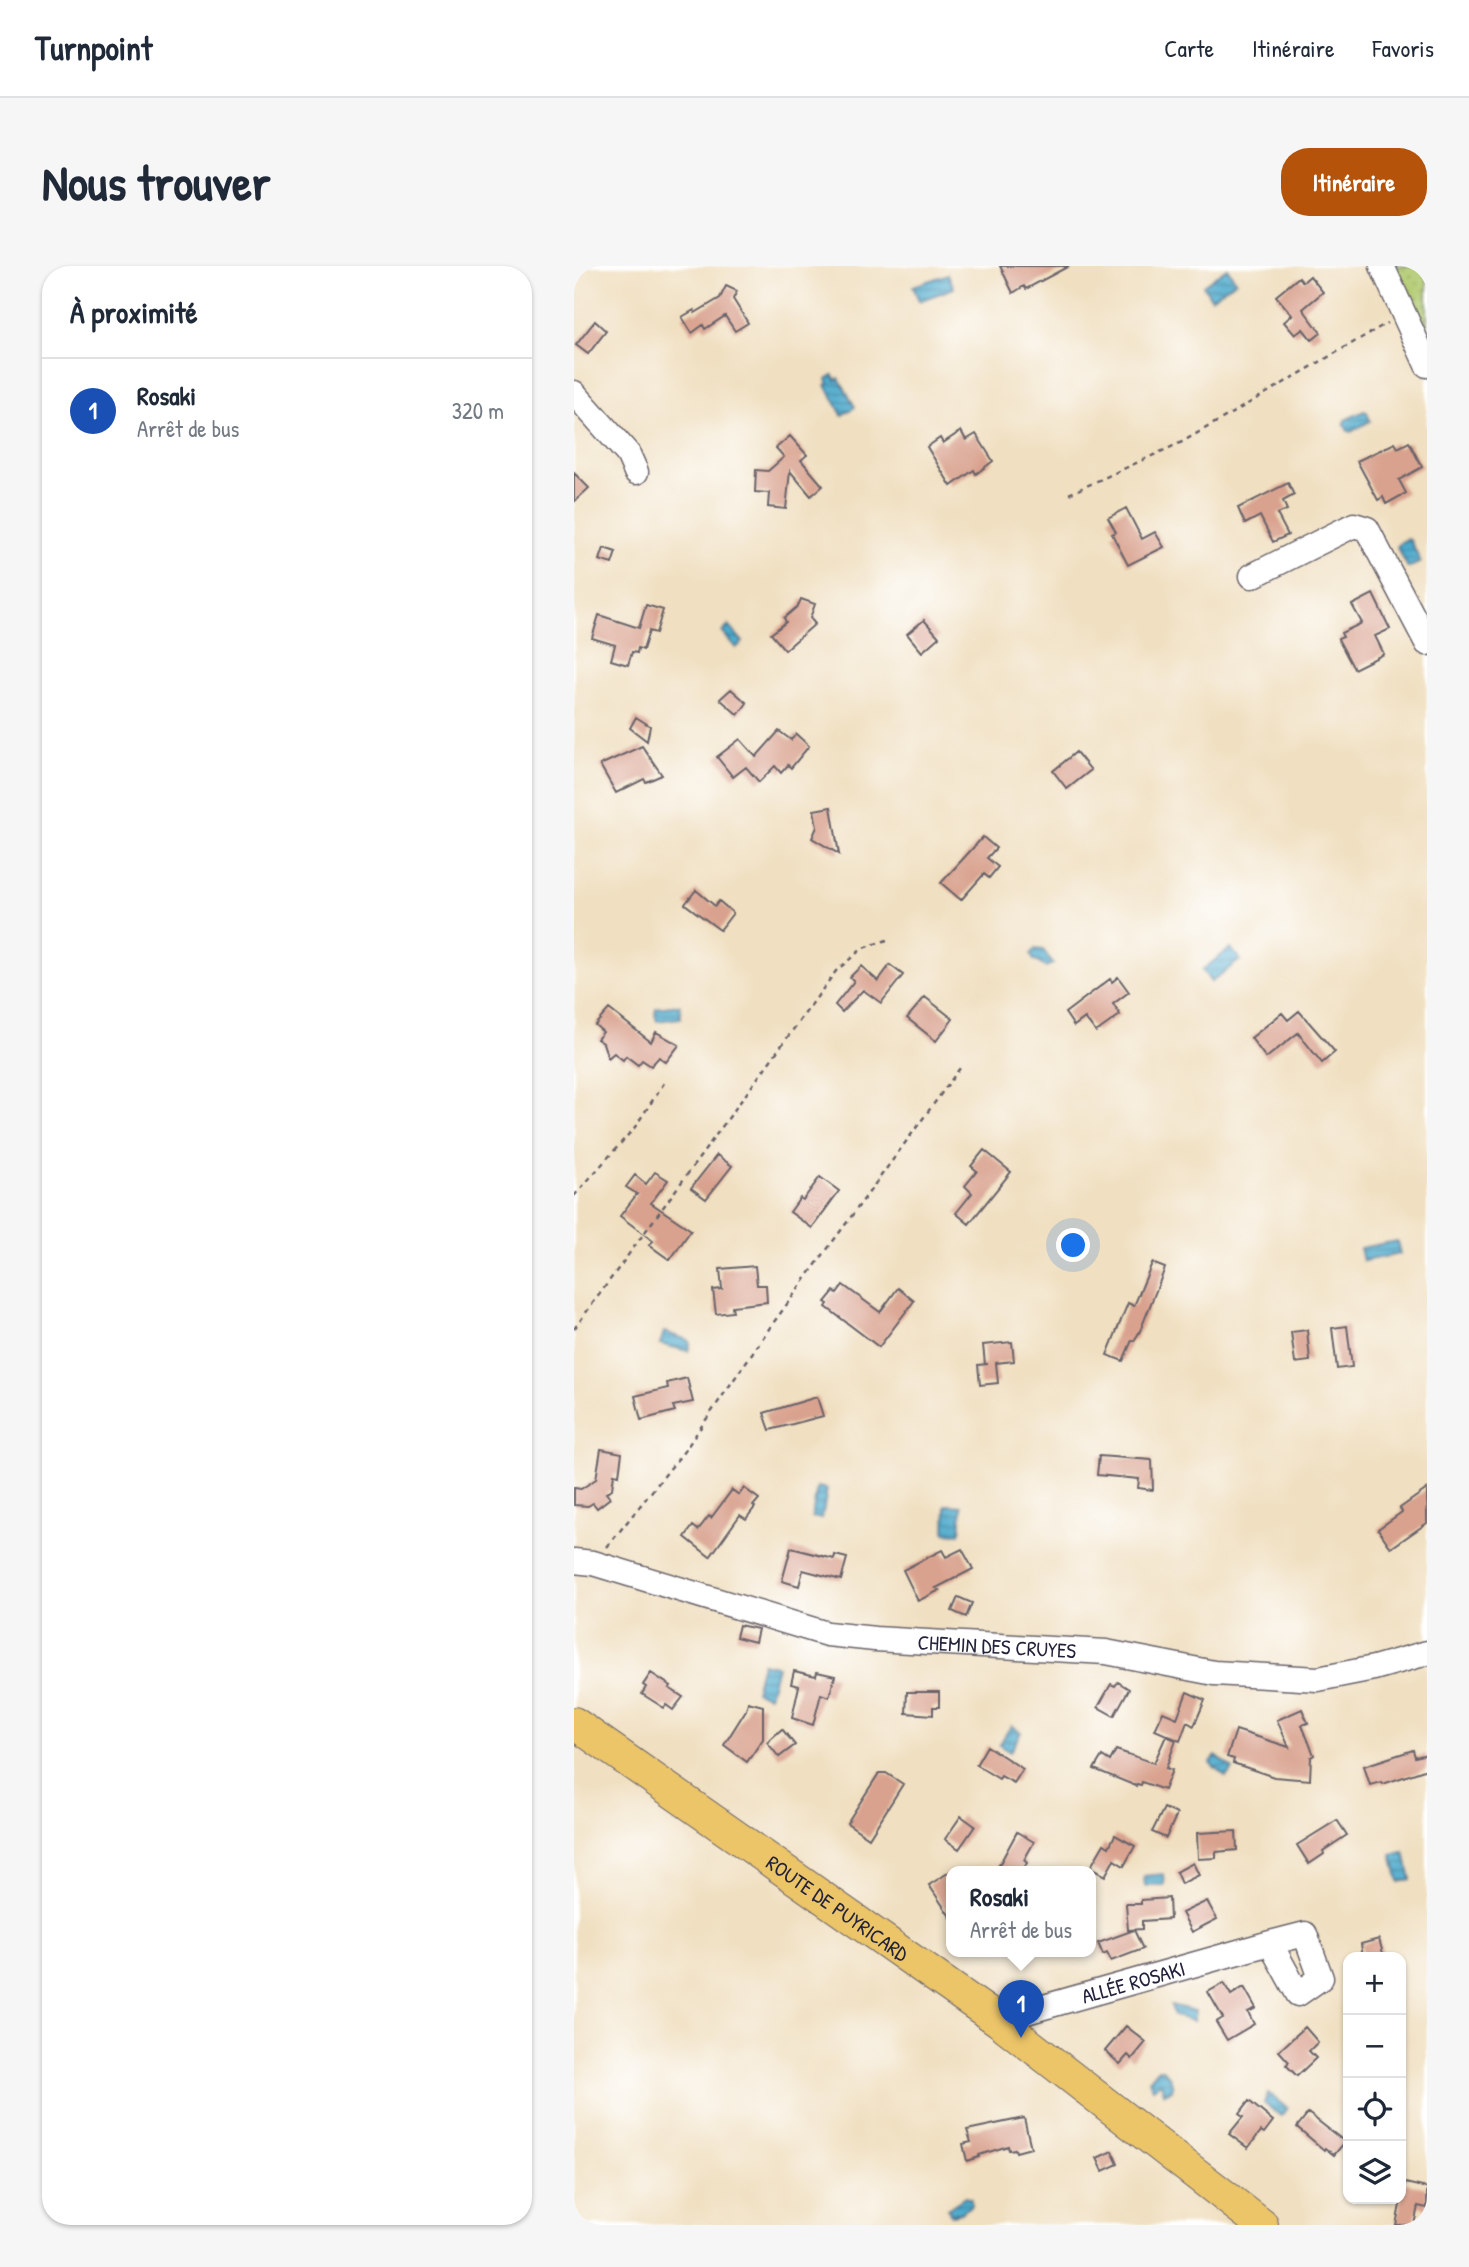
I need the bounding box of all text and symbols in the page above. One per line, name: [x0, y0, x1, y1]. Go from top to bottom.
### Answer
text: Turnpoint: [35, 26, 152, 70]
text: Carte: [1164, 32, 1214, 64]
text: Itinéraire: [1252, 32, 1334, 64]
text: Favoris: [1372, 32, 1434, 64]
button: Itinéraire: [1281, 148, 1427, 216]
text: Nous trouver: [42, 149, 271, 215]
text: À proximité: [70, 292, 198, 332]
text: Rosaki: [137, 378, 196, 413]
text: 1: [89, 395, 97, 426]
text: 320 m: [452, 395, 504, 426]
text: Arrêt de bus: [137, 413, 239, 444]
your location: [1056, 1228, 1090, 1262]
street label: CHEMIN DES CRUYES: [917, 1627, 1077, 1665]
street label: ROUTE DE PUYRICARD: [761, 1848, 915, 1968]
popup: [946, 1866, 1096, 1957]
text: Rosaki: [970, 1879, 1029, 1914]
text: Arrêt de bus: [970, 1914, 1072, 1945]
map controls: [1343, 1952, 1406, 2204]
button: +: [1343, 1952, 1406, 2015]
street label: ALLÉE ROSAKI: [1078, 1953, 1188, 2010]
pin: 1: [998, 1980, 1044, 2038]
button: −: [1343, 2015, 1406, 2078]
button: locate: [1343, 2078, 1406, 2141]
button: layers: [1343, 2141, 1406, 2204]

